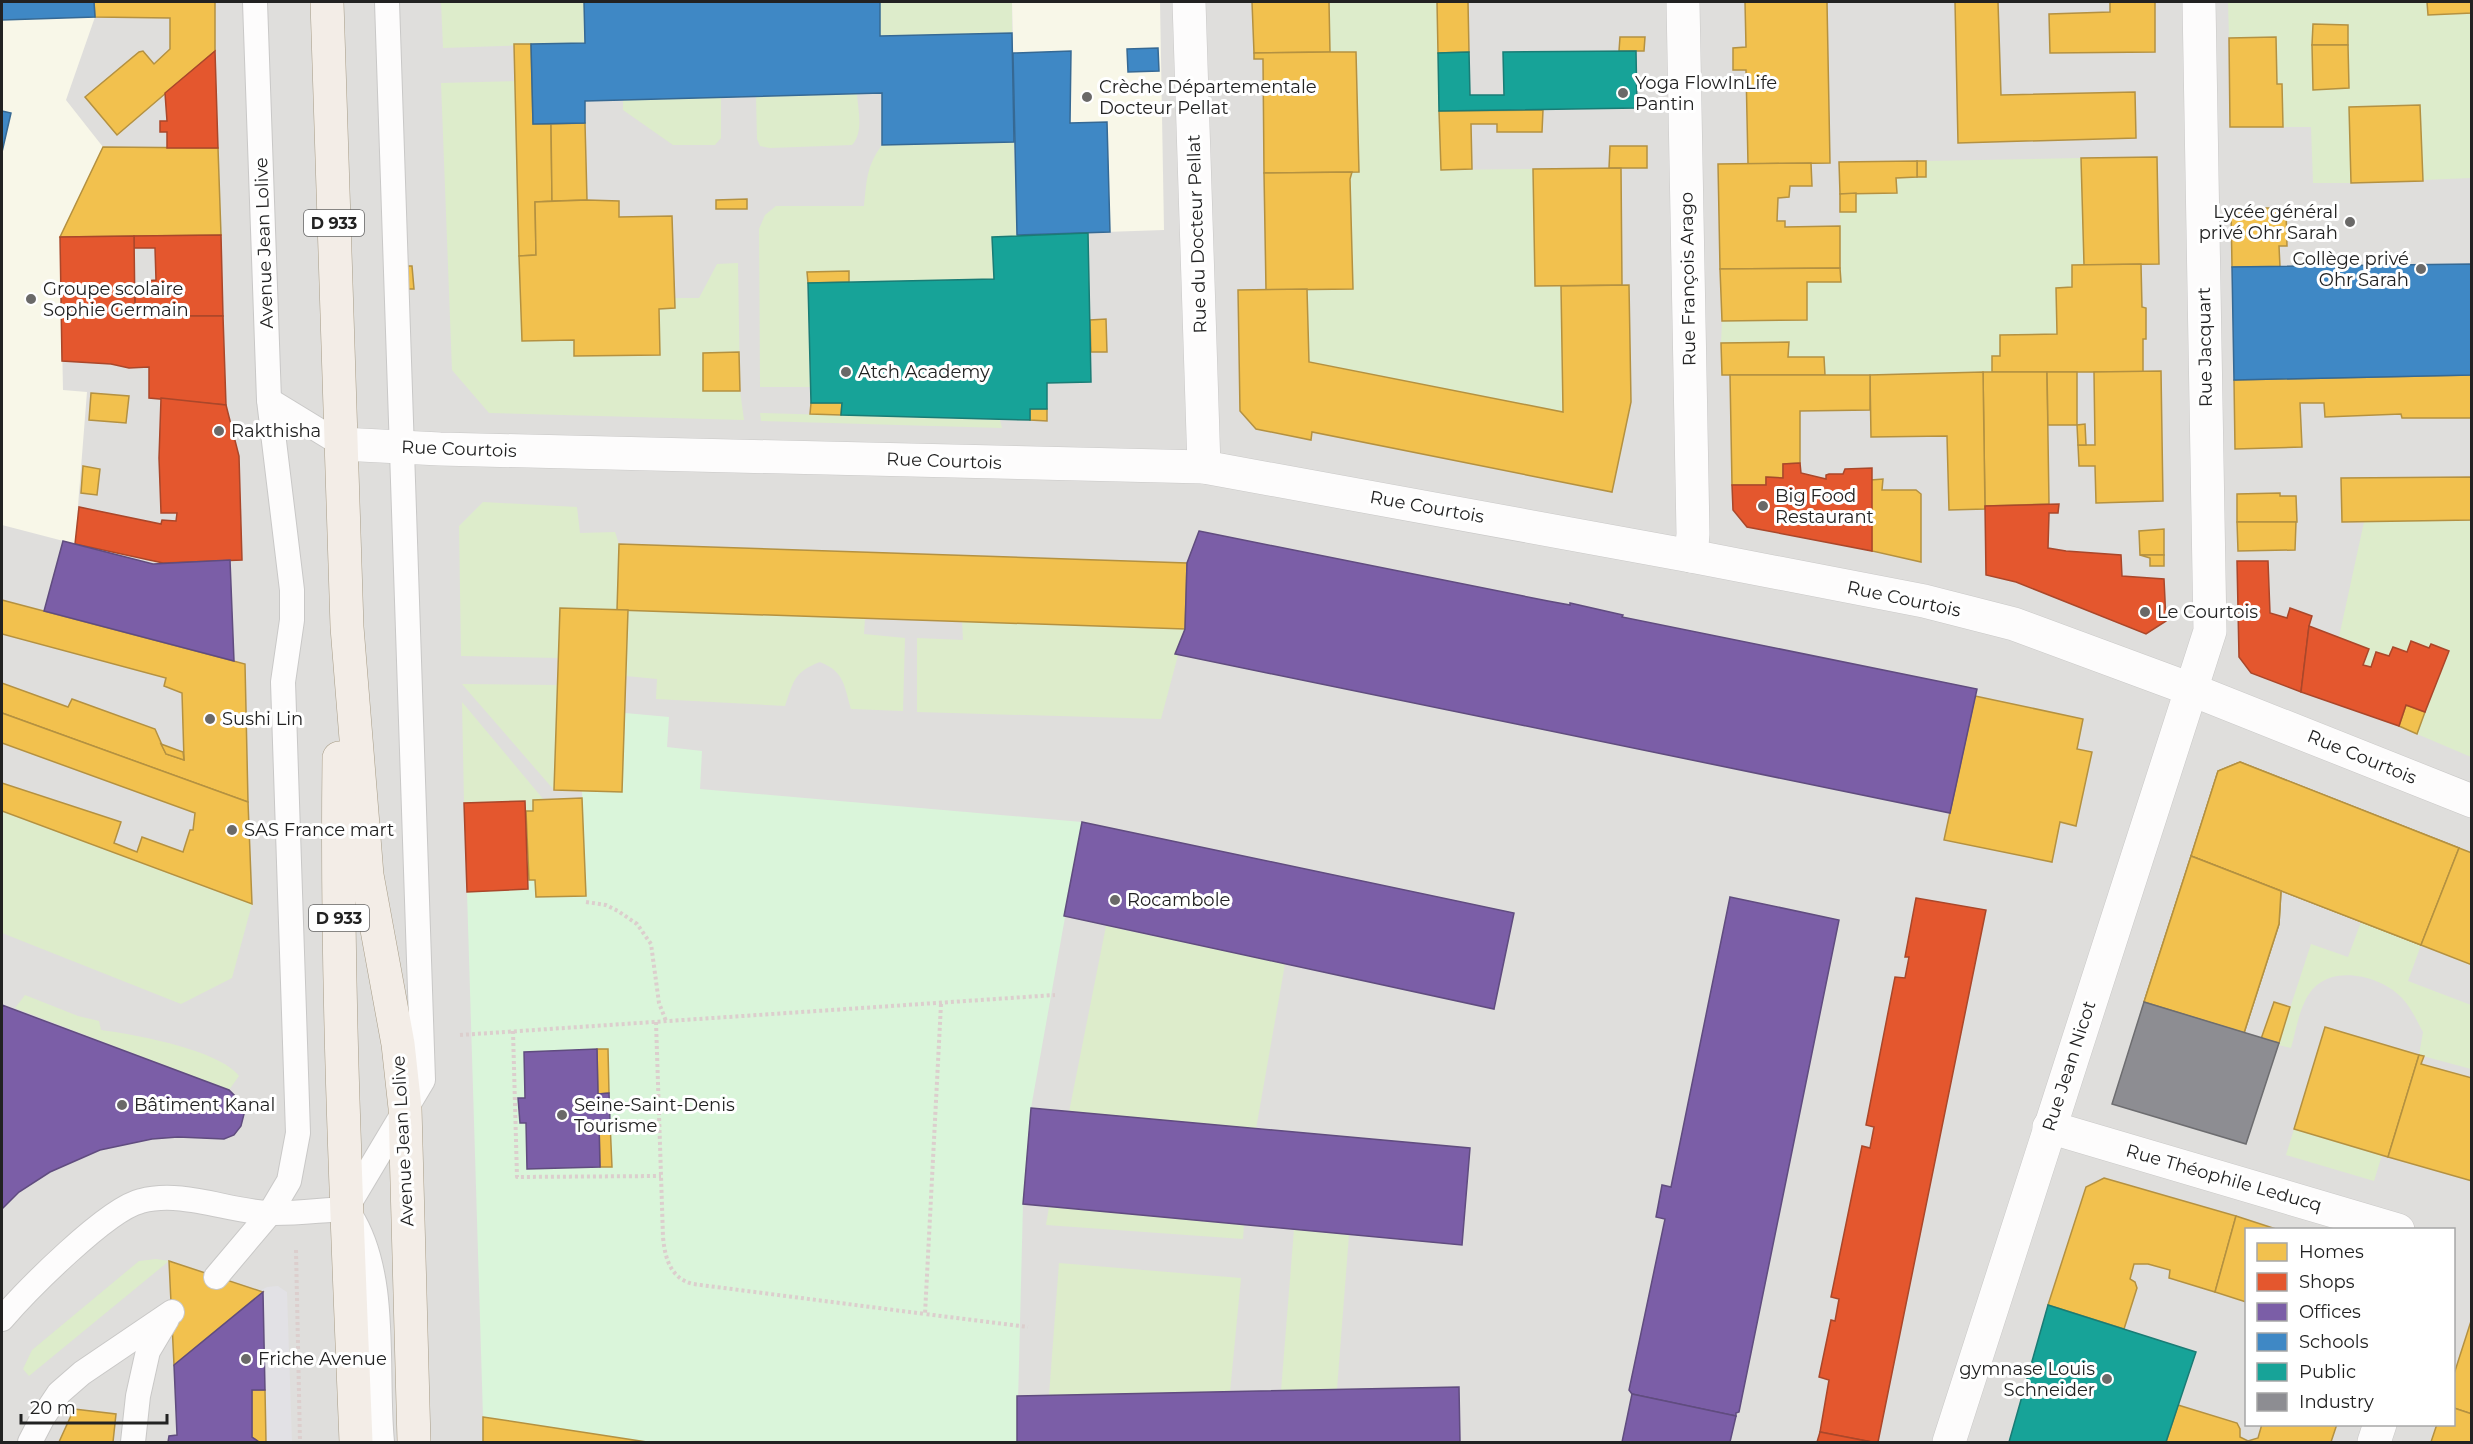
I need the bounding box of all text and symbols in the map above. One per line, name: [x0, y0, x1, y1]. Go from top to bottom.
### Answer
place label: Yoga FlowInLife Pantin: [1635, 72, 1777, 115]
place label: Crèche Départementale Docteur Pellat: [1099, 76, 1317, 119]
marker: Yoga FlowInLife Pantin: [1616, 86, 1630, 100]
marker: Crèche Départementale Docteur Pellat: [1080, 90, 1094, 104]
street label: Rue du Docteur Pellat: [1183, 134, 1211, 334]
street label: Avenue Jean Lolive: [250, 157, 278, 329]
street label: Rue François Arago: [1675, 192, 1701, 366]
place label: Lycée général privé Ohr Sarah: [2199, 201, 2338, 244]
road number: D 933: [304, 210, 364, 236]
marker: Lycée général privé Ohr Sarah: [2343, 215, 2357, 229]
place label: Collège privé Ohr Sarah: [2292, 248, 2409, 291]
marker: Collège privé Ohr Sarah: [2414, 262, 2428, 276]
place label: Groupe scolaire Sophie Germain: [43, 278, 189, 321]
street label: Rue Jacquart: [2193, 287, 2217, 407]
marker: Groupe scolaire Sophie Germain: [24, 292, 38, 306]
place label: Atch Academy: [858, 361, 990, 383]
marker: Atch Academy: [839, 365, 853, 379]
place label: Rakthisha: [231, 420, 321, 442]
marker: Rakthisha: [212, 424, 226, 438]
street label: Rue Courtois: [401, 436, 517, 462]
street label: Rue Courtois: [886, 448, 1002, 474]
place label: Big Food Restaurant: [1775, 485, 1874, 528]
street label: Rue Courtois: [1368, 486, 1486, 528]
marker: Big Food Restaurant: [1756, 499, 1770, 513]
street label: Rue Courtois: [1845, 576, 1963, 622]
place label: Le Courtois: [2157, 601, 2258, 623]
marker: Le Courtois: [2138, 605, 2152, 619]
place label: Sushi Lin: [222, 708, 303, 730]
marker: Sushi Lin: [203, 712, 217, 726]
street label: Rue Courtois: [2304, 725, 2420, 789]
place label: SAS France mart: [244, 819, 394, 841]
marker: SAS France mart: [225, 823, 239, 837]
place label: Rocambole: [1127, 889, 1230, 911]
marker: Rocambole: [1108, 893, 1122, 907]
road number: D 933: [309, 905, 369, 931]
street label: Rue Jean Nicot: [2038, 998, 2100, 1134]
street label: Avenue Jean Lolive: [388, 1055, 418, 1227]
place label: Bâtiment Kanal: [134, 1094, 275, 1116]
place label: Seine-Saint-Denis Tourisme: [574, 1094, 735, 1137]
marker: Bâtiment Kanal: [115, 1098, 129, 1112]
marker: Seine-Saint-Denis Tourisme: [555, 1108, 569, 1122]
street label: Rue Théophile Leducq: [2123, 1139, 2325, 1217]
legend: [2245, 1228, 2455, 1426]
text: Homes: [2299, 1241, 2364, 1263]
text: Shops: [2299, 1271, 2355, 1293]
text: Offices: [2299, 1301, 2361, 1323]
text: Schools: [2299, 1331, 2369, 1353]
place label: Friche Avenue: [258, 1348, 387, 1370]
marker: Friche Avenue: [239, 1352, 253, 1366]
place label: gymnase Louis Schneider: [1959, 1358, 2095, 1401]
text: Public: [2299, 1361, 2356, 1383]
marker: gymnase Louis Schneider: [2100, 1372, 2114, 1386]
scale bar: [21, 1387, 166, 1425]
text: Industry: [2299, 1391, 2374, 1413]
text: 20 m: [30, 1397, 76, 1419]

